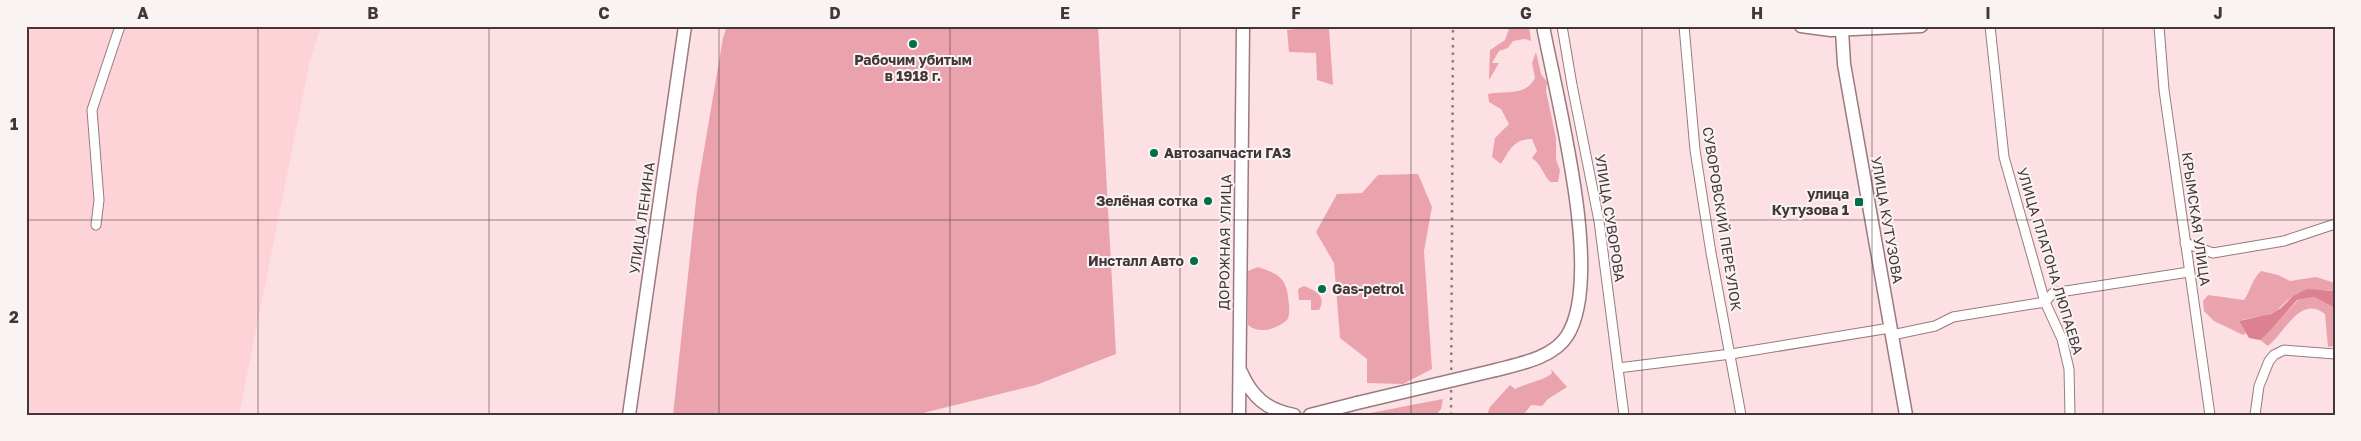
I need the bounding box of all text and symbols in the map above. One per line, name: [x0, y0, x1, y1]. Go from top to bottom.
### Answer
text: A: [137, 3, 149, 23]
text: B: [367, 3, 379, 23]
text: C: [598, 3, 610, 23]
text: D: [829, 3, 841, 23]
text: E: [1060, 3, 1070, 23]
text: F: [1291, 3, 1301, 23]
text: G: [1520, 3, 1532, 23]
text: H: [1751, 3, 1763, 23]
text: I: [1985, 3, 1991, 23]
text: J: [2213, 3, 2223, 23]
marker: Рабочим убитым в 1918 г.: [907, 38, 919, 50]
place label: Рабочим убитым в 1918 г.: [854, 51, 972, 84]
text: 1: [10, 114, 18, 134]
street label: СУВОРОВСКИЙ ПЕРЕУЛОК: [1700, 125, 1746, 313]
place label: Автозапчасти ГАЗ: [1164, 144, 1291, 161]
marker: Автозапчасти ГАЗ: [1148, 147, 1160, 159]
street label: КРЫМСКАЯ УЛИЦА: [2179, 151, 2214, 288]
street label: УЛИЦА СУВОРОВА: [1592, 153, 1629, 284]
street label: УЛИЦА КУТУЗОВА: [1868, 155, 1907, 285]
street label: УЛИЦА ЛЕНИНА: [625, 160, 658, 275]
street label: УЛИЦА ПЛАТОНА ЛЮПАЕВА: [2014, 165, 2087, 357]
street label: ДОРОЖНАЯ УЛИЦА: [1215, 173, 1234, 310]
place label: улица Кутузова 1: [1772, 185, 1849, 218]
place label: Зелёная сотка: [1096, 192, 1198, 209]
marker: Зелёная сотка: [1202, 195, 1214, 207]
marker: улица Кутузова 1: [1853, 196, 1865, 208]
place label: Инсталл Авто: [1088, 252, 1184, 269]
marker: Инсталл Авто: [1188, 255, 1200, 267]
place label: Gas-petrol: [1332, 280, 1405, 297]
marker: Gas-petrol: [1316, 283, 1328, 295]
text: 2: [9, 307, 19, 327]

